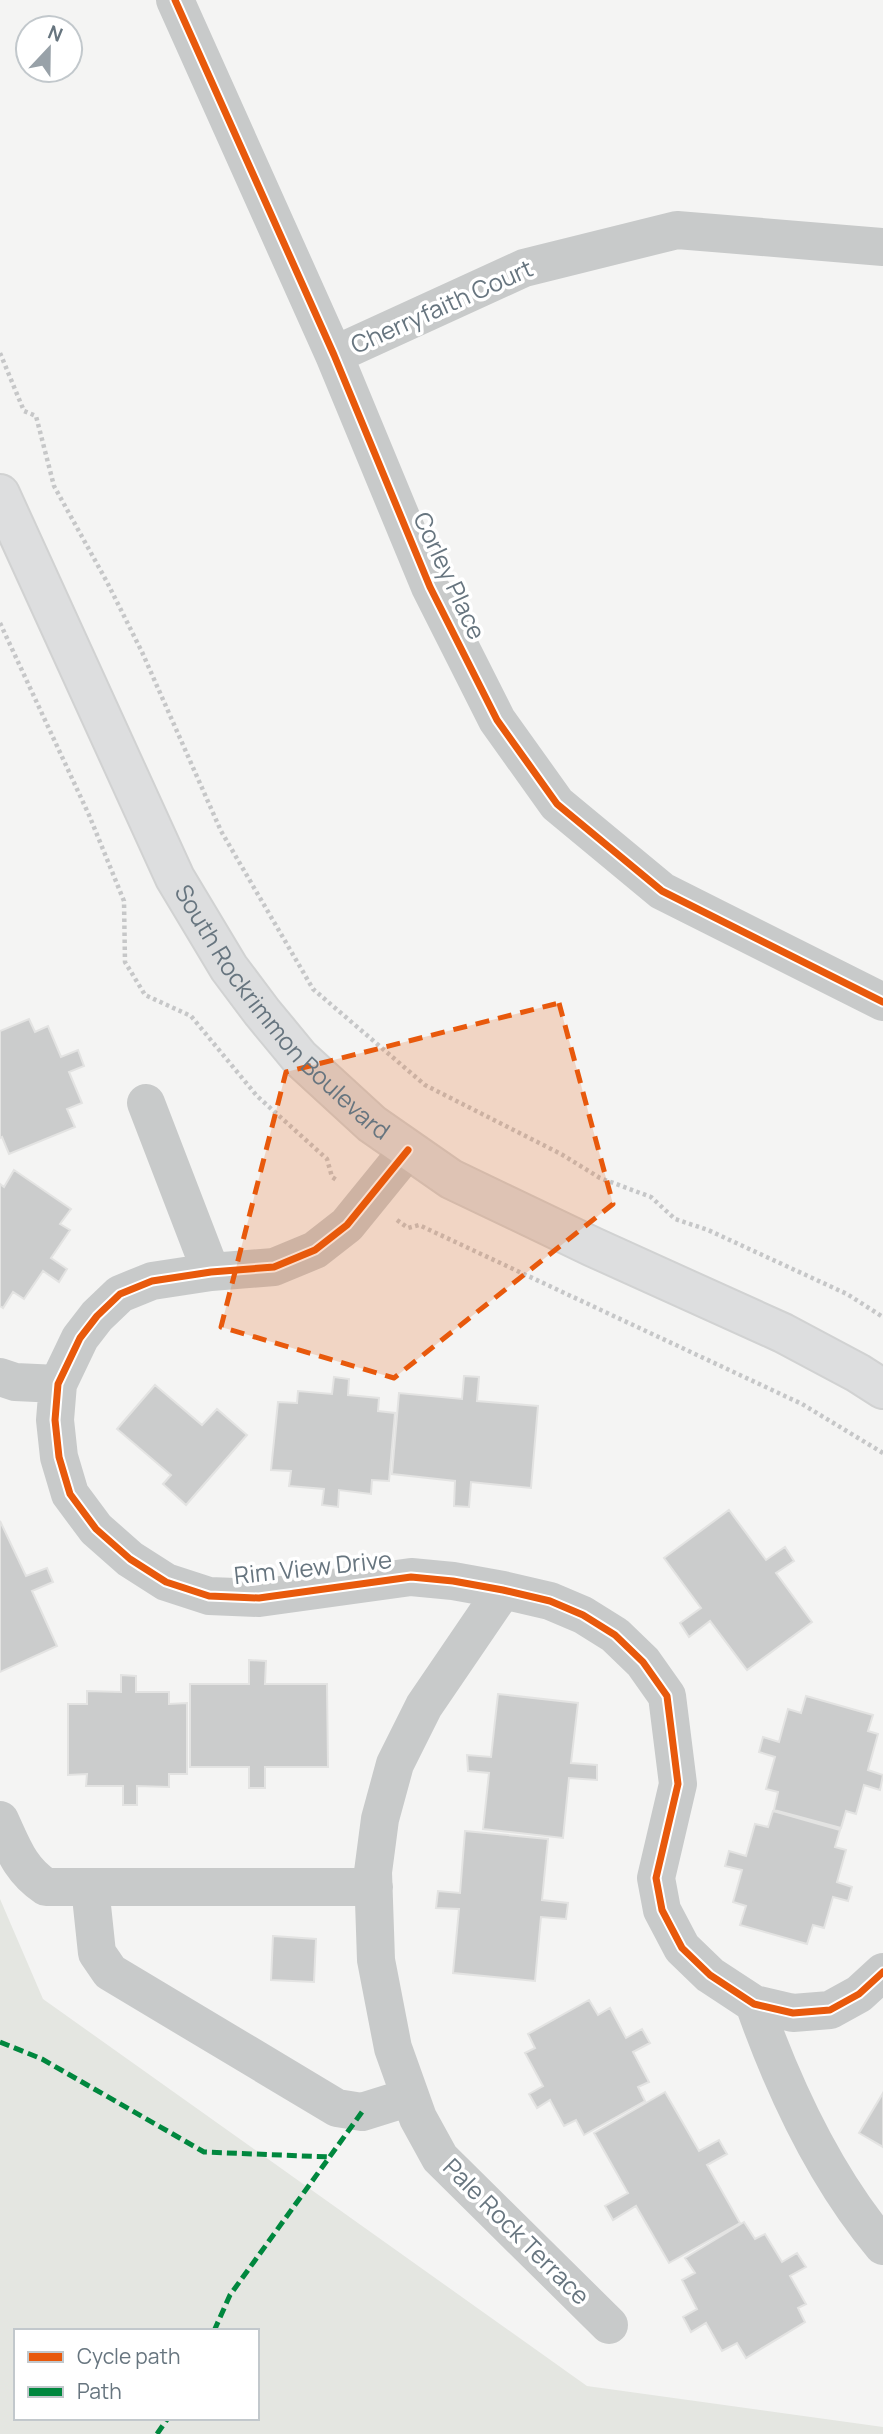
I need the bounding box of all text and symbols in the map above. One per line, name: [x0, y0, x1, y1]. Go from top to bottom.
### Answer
north arrow: [14, 14, 84, 84]
text: N: [44, 19, 67, 48]
street label: Cherryfaith Court: [345, 251, 538, 361]
street label: Corley Place: [406, 506, 494, 645]
street label: South Rockrimmon Boulevard: [168, 878, 397, 1147]
street label: Rim View Drive: [232, 1542, 393, 1591]
street label: Pale Rock Terrace: [437, 2150, 598, 2311]
legend: [14, 2329, 259, 2420]
text: Cycle path: [77, 2342, 180, 2370]
text: Path: [77, 2377, 122, 2405]

